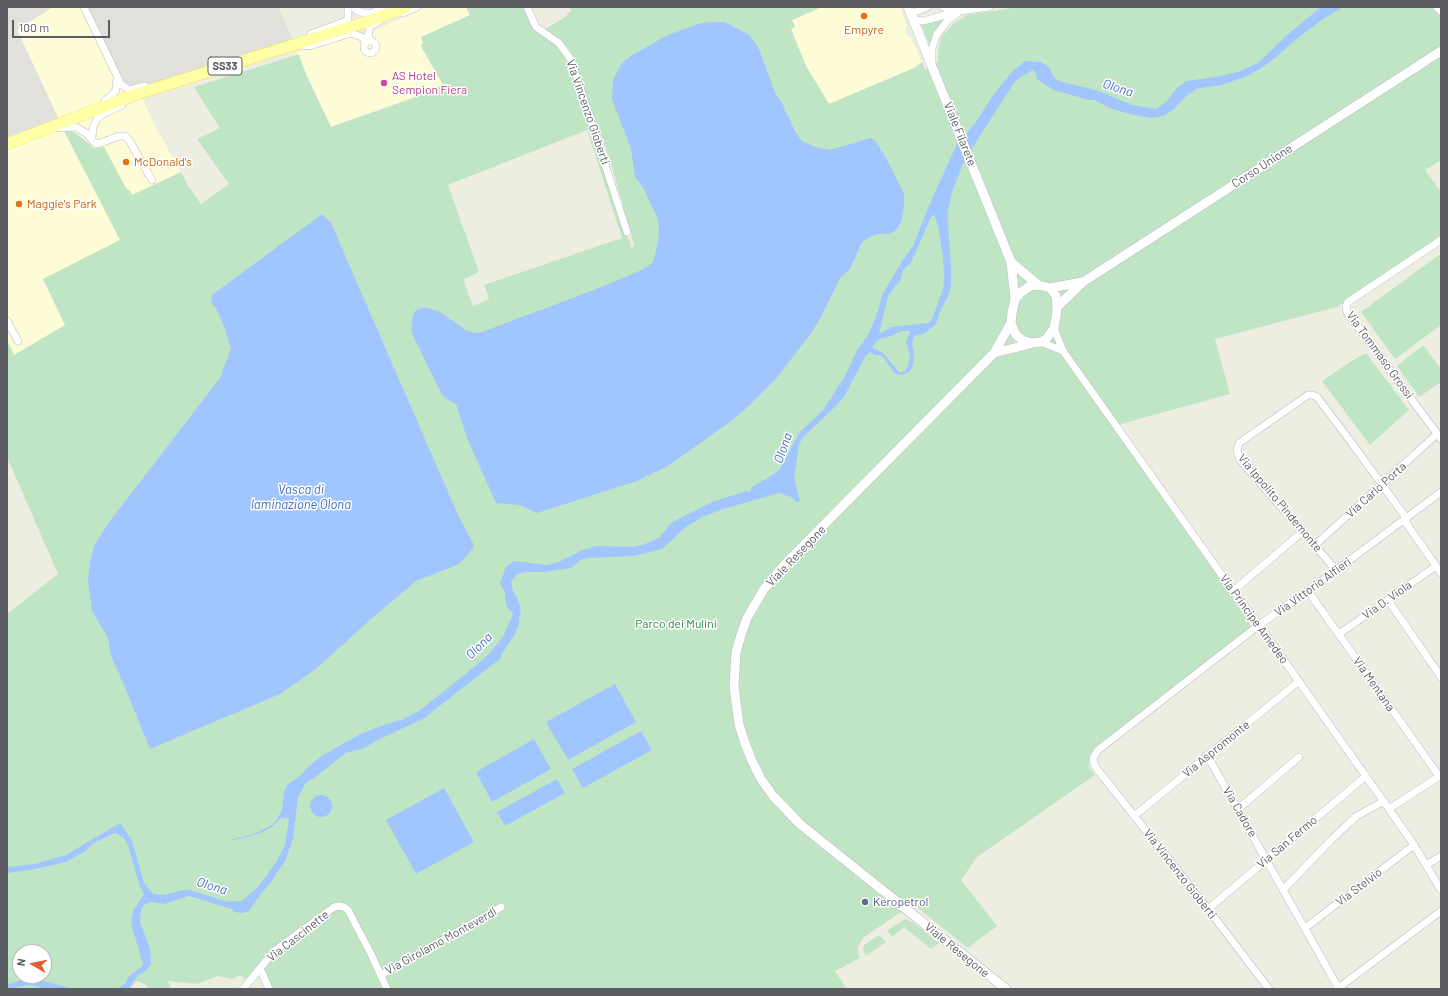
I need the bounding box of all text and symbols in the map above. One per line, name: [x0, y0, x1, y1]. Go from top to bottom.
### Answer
marker: Empyre: [859, 11, 869, 21]
scale bar: [14, 12, 112, 38]
text: 100 m: [19, 20, 49, 34]
place label: Empyre: [844, 23, 884, 37]
road number: SS33: [208, 57, 242, 75]
street label: Via Vincenzo Gioberti: [563, 58, 613, 166]
place label: AS Hotel Sempion Fiera: [392, 69, 467, 97]
water label: Olona: [1101, 76, 1135, 100]
marker: AS Hotel Sempion Fiera: [379, 78, 389, 88]
street label: Viale Filarete: [941, 100, 979, 168]
street label: Corso Unione: [1229, 141, 1295, 191]
place label: McDonald's: [134, 155, 192, 169]
marker: McDonald's: [121, 157, 131, 167]
place label: Maggie's Park: [27, 197, 97, 211]
marker: Maggie's Park: [14, 199, 24, 209]
street label: Via Tommaso Grossi: [1343, 308, 1417, 402]
water label: Olona: [770, 431, 796, 465]
street label: Via Ippolito Pindemonte: [1235, 451, 1325, 555]
street label: Via Carlo Porta: [1343, 459, 1409, 521]
water label: Vasca di laminazione Olona: [251, 482, 351, 513]
street label: Viale Resegone: [763, 522, 829, 590]
street label: Via Vittorio Alfieri: [1272, 554, 1354, 620]
street label: Via Principe Amedeo: [1217, 571, 1291, 667]
street label: Via D. Viola: [1359, 578, 1415, 622]
park label: Parco dei Mulini: [635, 617, 717, 631]
water label: Olona: [462, 629, 496, 663]
street label: Via Mentana: [1350, 654, 1398, 714]
street label: Via Aspromonte: [1179, 717, 1253, 781]
street label: Via Cadore: [1220, 784, 1260, 840]
street label: Via San Fermo: [1254, 813, 1320, 871]
street label: Via Vincenzo Gioberti: [1140, 826, 1220, 922]
street label: Via Stelvio: [1333, 865, 1385, 909]
water label: Olona: [195, 874, 229, 898]
place label: Keropetrol: [873, 895, 928, 909]
marker: Keropetrol: [860, 897, 870, 907]
street label: Via Girolamo Monteverdi: [383, 904, 499, 978]
street label: Via Cascinette: [264, 907, 332, 965]
street label: Viale Resegone: [922, 919, 992, 981]
north arrow: [12, 944, 52, 984]
text: N: [14, 958, 28, 967]

